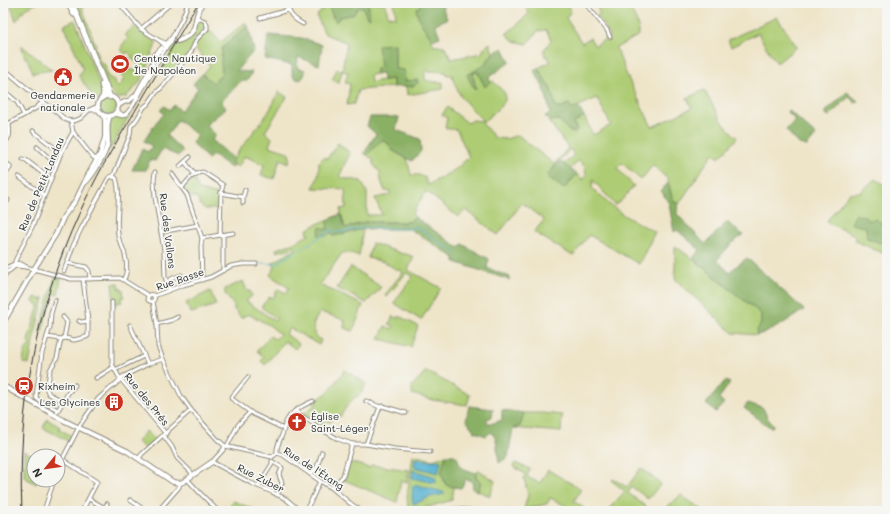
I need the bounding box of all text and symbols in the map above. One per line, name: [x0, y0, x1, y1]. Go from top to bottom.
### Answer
place label: Centre Nautique Île Napoléon: [134, 51, 216, 77]
sports icon: Centre Nautique Île Napoléon: [109, 53, 131, 75]
public building icon: Gendarmerie nationale: [52, 66, 74, 88]
place label: Gendarmerie nationale: [30, 88, 96, 114]
street label: Rue de Petit-Landau: [15, 135, 67, 233]
street label: Rue des Vallons: [156, 192, 180, 270]
street label: Rue Basse: [154, 264, 206, 294]
street label: Rue des Prés: [121, 370, 173, 428]
station icon: Rixheim: [13, 375, 35, 397]
place label: Rixheim: [38, 379, 75, 393]
building icon: Les Glycines: [103, 391, 125, 413]
place label: Les Glycines: [40, 395, 100, 409]
place label: Église Saint-Léger: [311, 409, 369, 435]
church icon: Église Saint-Léger: [286, 411, 308, 433]
street label: Rue de l'Étang: [281, 443, 347, 493]
north arrow: [26, 448, 66, 488]
street label: Rue Zuber: [235, 460, 287, 496]
text: N: [28, 466, 45, 480]

